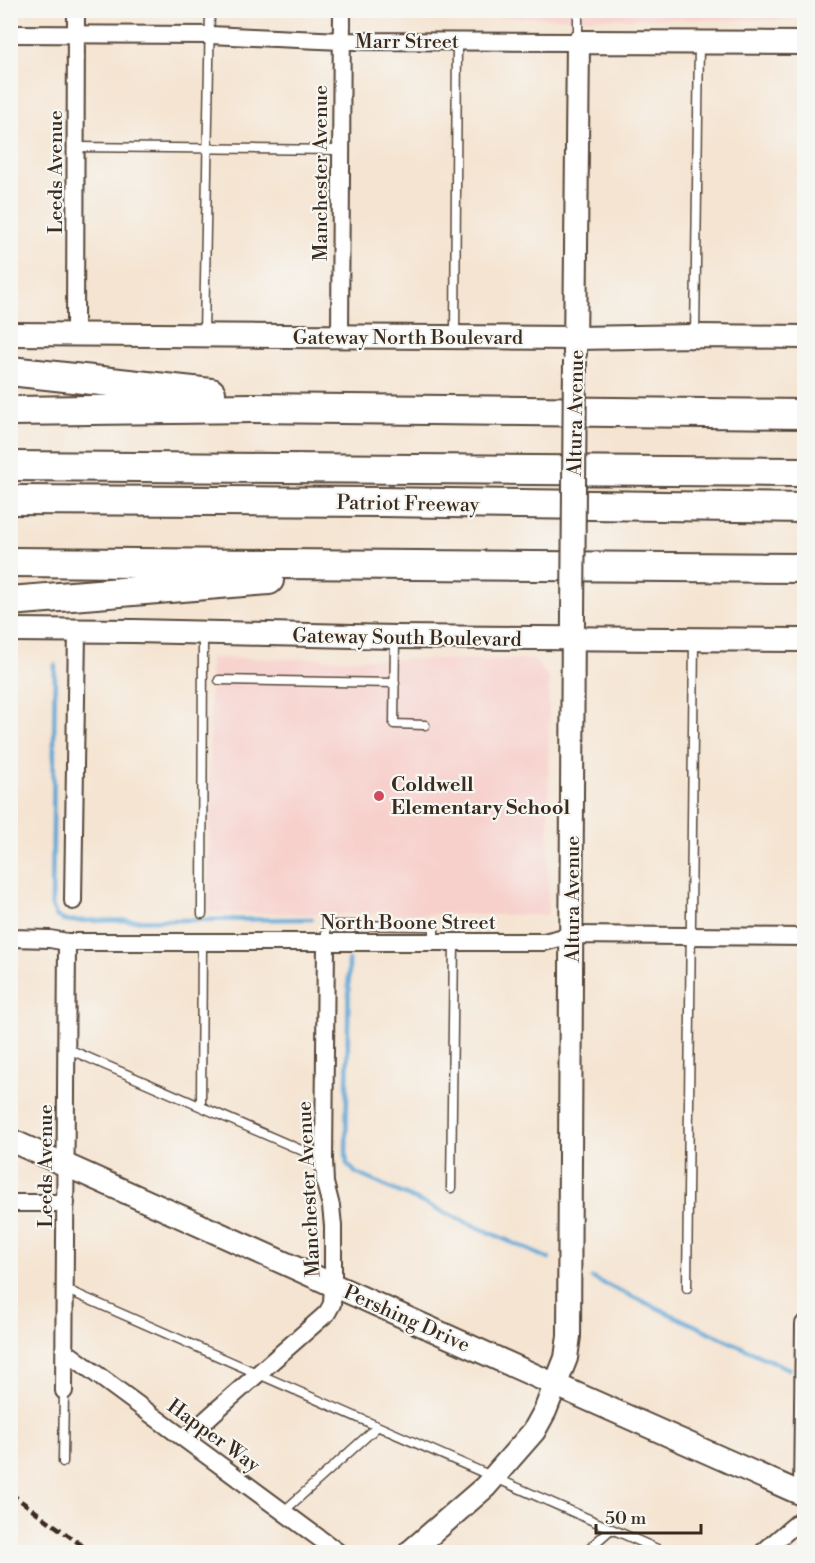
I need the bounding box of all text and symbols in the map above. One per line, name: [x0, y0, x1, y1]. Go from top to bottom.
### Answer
street label: Marr Street: [355, 30, 459, 55]
street label: Manchester Avenue: [309, 85, 334, 261]
street label: Leeds Avenue: [44, 110, 69, 234]
street label: Gateway North Boulevard: [293, 326, 524, 351]
street label: Altura Avenue: [563, 349, 590, 478]
street label: Patriot Freeway: [336, 491, 480, 518]
street label: Gateway South Boulevard: [292, 624, 523, 653]
place label: Coldwell Elementary School: [391, 773, 570, 821]
marker: Coldwell Elementary School: [372, 789, 386, 803]
street label: Altura Avenue: [561, 836, 586, 963]
street label: North Boone Street: [320, 911, 496, 936]
street label: Manchester Avenue: [292, 1100, 327, 1278]
street label: Leeds Avenue: [34, 1104, 59, 1228]
street label: Pershing Drive: [339, 1280, 473, 1358]
street label: Happer Way: [162, 1394, 265, 1478]
scale bar: [596, 1497, 701, 1535]
text: 50 m: [605, 1507, 647, 1530]

